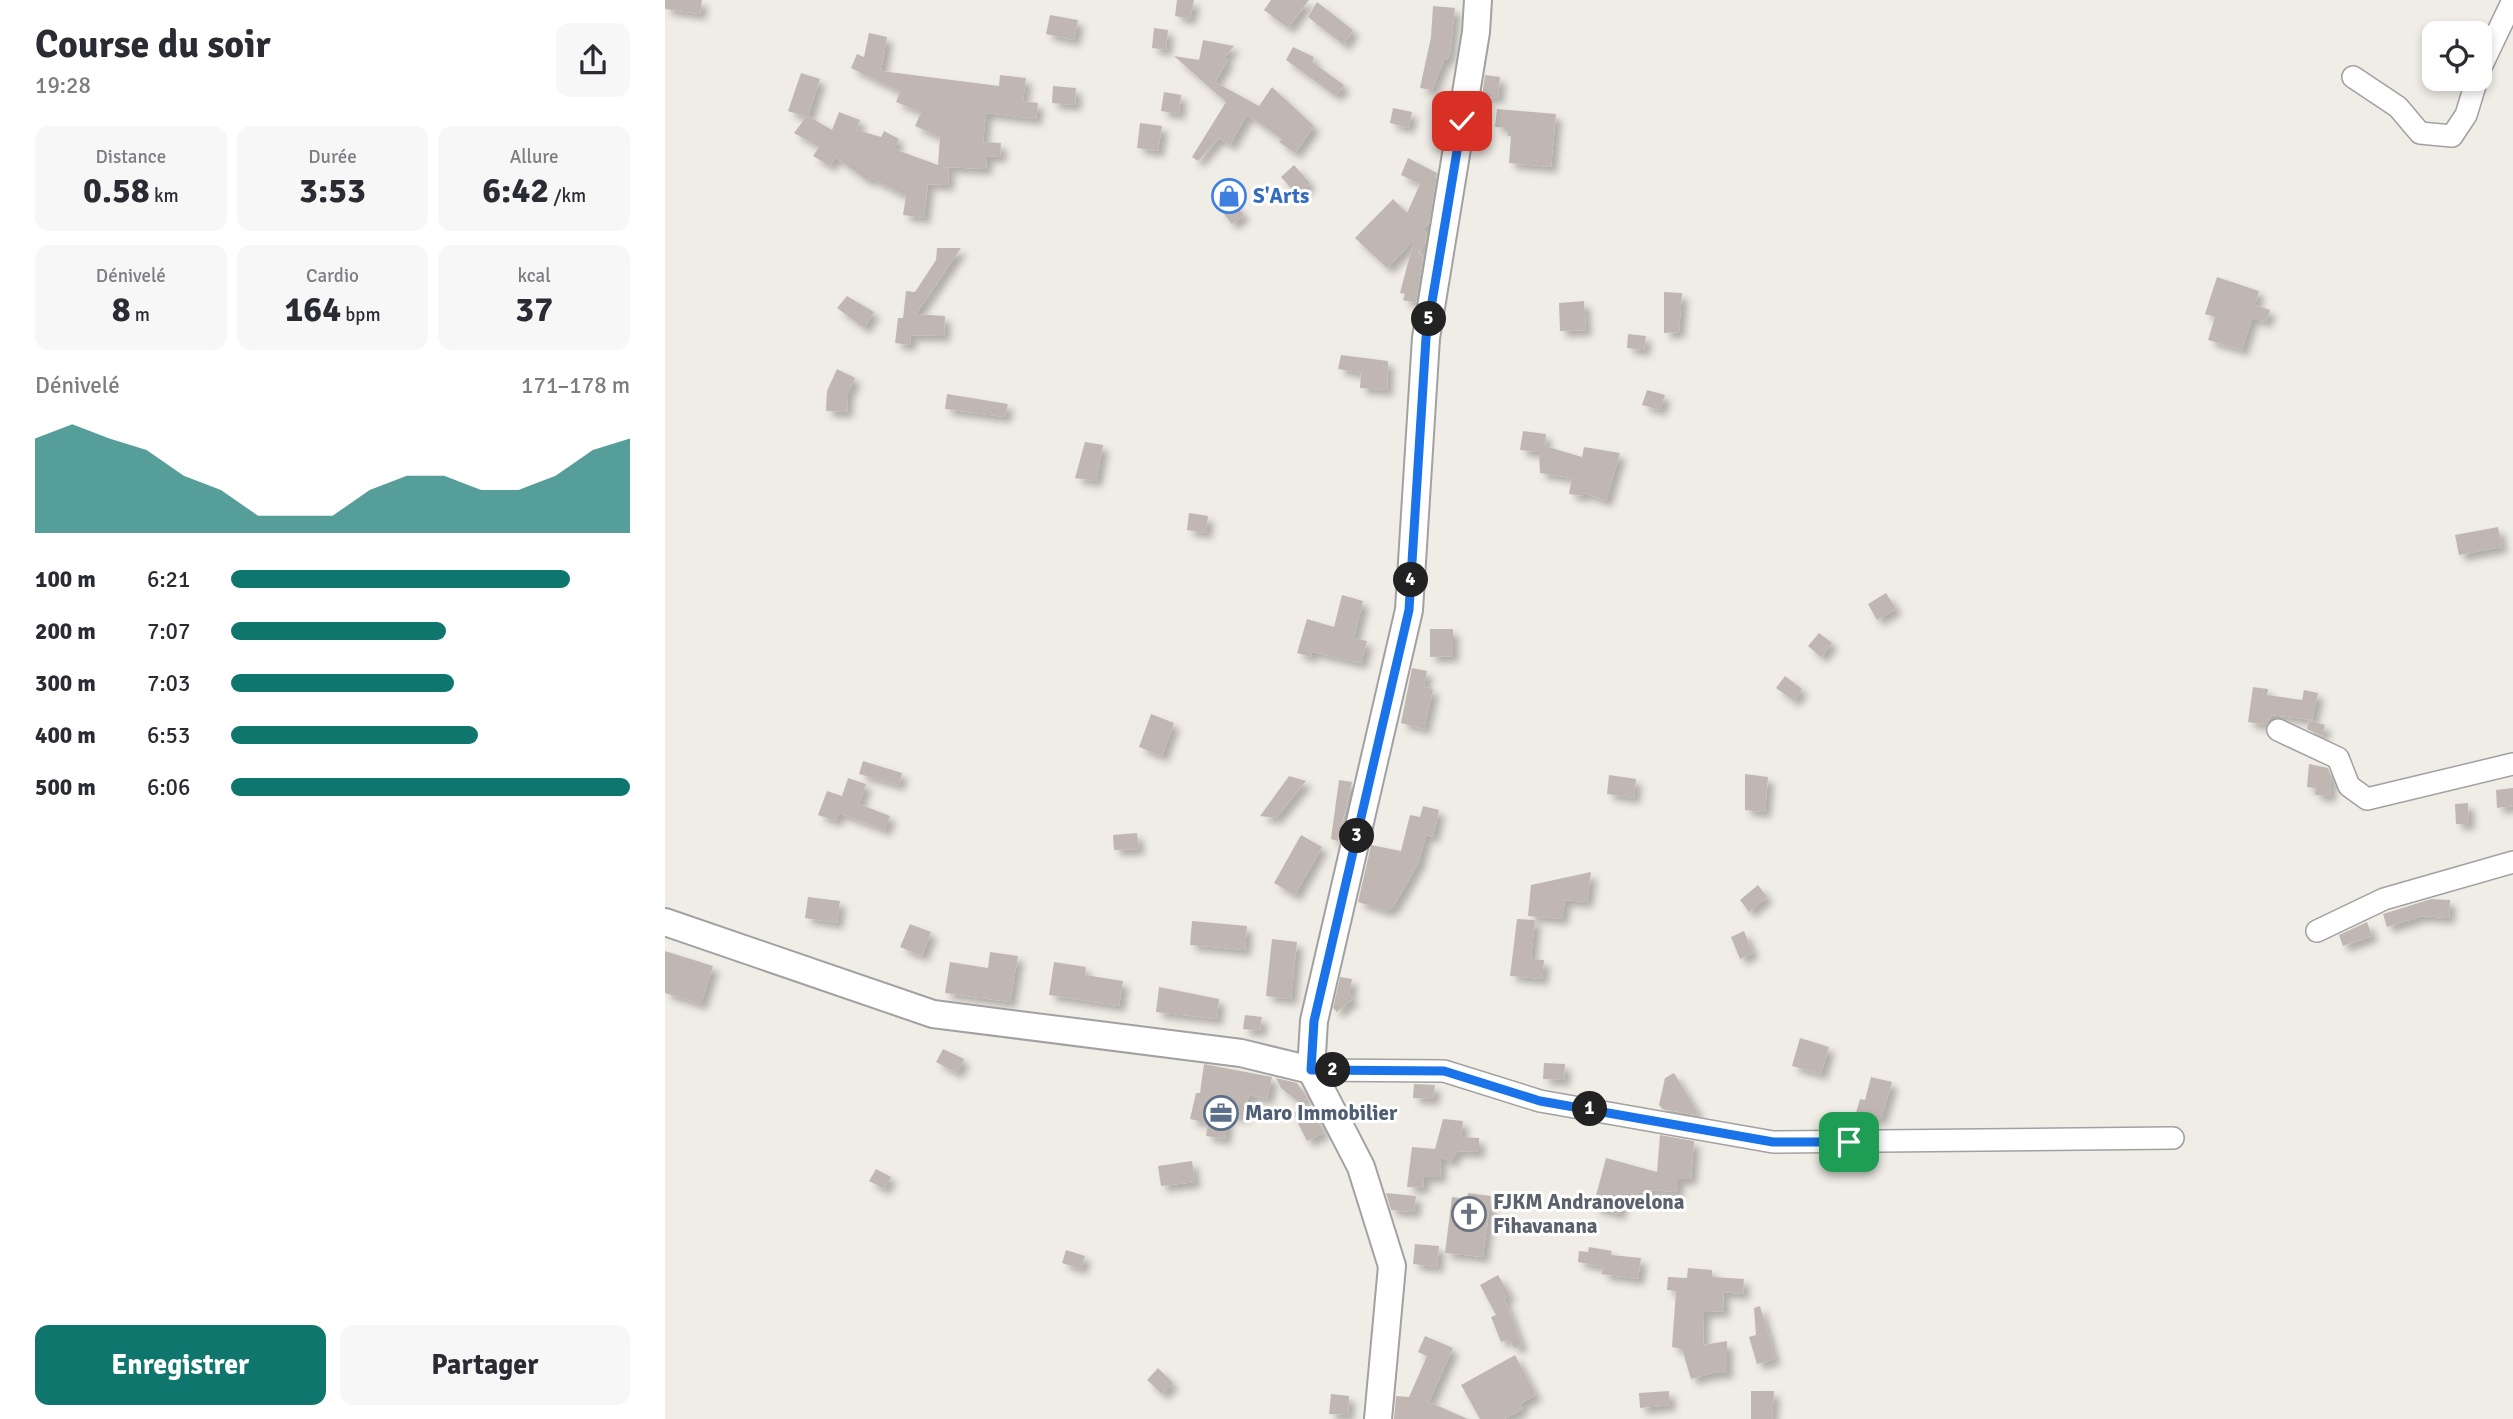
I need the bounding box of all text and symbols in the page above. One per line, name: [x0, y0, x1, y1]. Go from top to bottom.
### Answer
text: Course du soir: [35, 21, 271, 68]
map controls: [2422, 21, 2492, 91]
button: locate: [2422, 21, 2492, 91]
button: share: [556, 23, 630, 97]
text: 19:28: [35, 71, 91, 100]
pin: [1432, 91, 1492, 151]
icon: check: [1443, 102, 1481, 140]
text: Distance: [95, 145, 166, 169]
text: Durée: [308, 145, 357, 169]
text: Allure: [510, 145, 559, 169]
text: 0.58: [83, 169, 150, 212]
text: 3:53: [299, 169, 366, 212]
text: 6:42: [482, 169, 549, 212]
shop icon: S'Arts: [1210, 177, 1248, 215]
place label: S'Arts: [1253, 183, 1309, 209]
text: km: [150, 184, 179, 208]
text: /km: [549, 184, 586, 208]
text: Dénivelé: [96, 264, 166, 288]
text: Cardio: [306, 264, 359, 288]
text: kcal: [518, 264, 551, 288]
text: 8: [112, 288, 131, 331]
text: 164: [284, 288, 341, 331]
text: 37: [515, 288, 553, 331]
pin: 5: [1411, 302, 1447, 336]
text: m: [131, 303, 150, 327]
text: bpm: [341, 303, 381, 327]
text: 5: [1423, 306, 1434, 330]
text: Dénivelé: [35, 371, 120, 400]
text: 171–178 m: [521, 371, 630, 400]
pin: 4: [1393, 562, 1429, 598]
text: 100 m: [35, 565, 96, 594]
text: 6:21: [147, 565, 190, 594]
text: 4: [1405, 567, 1416, 591]
text: 200 m: [35, 617, 96, 646]
text: 7:07: [147, 617, 190, 646]
text: 300 m: [35, 669, 96, 698]
text: 7:03: [147, 669, 190, 698]
text: 400 m: [35, 721, 96, 750]
text: 6:53: [147, 721, 190, 750]
text: 500 m: [35, 773, 96, 802]
text: 6:06: [147, 773, 190, 802]
pin: 3: [1339, 818, 1375, 854]
text: 3: [1351, 823, 1362, 847]
pin: 2: [1315, 1052, 1351, 1088]
text: 2: [1327, 1057, 1338, 1081]
pin: 1: [1573, 1092, 1607, 1126]
office icon: Maro Immobilier: [1202, 1094, 1240, 1132]
text: 1: [1584, 1096, 1595, 1120]
place label: Maro Immobilier: [1245, 1100, 1398, 1126]
pin: [1819, 1112, 1879, 1172]
icon: arrive: [1830, 1123, 1868, 1161]
place label: FJKM Andranovelona Fihavanana: [1493, 1189, 1685, 1239]
church icon: FJKM Andranovelona Fihavanana: [1450, 1195, 1488, 1233]
button: Enregistrer: [35, 1325, 326, 1405]
button: Partager: [340, 1325, 630, 1405]

